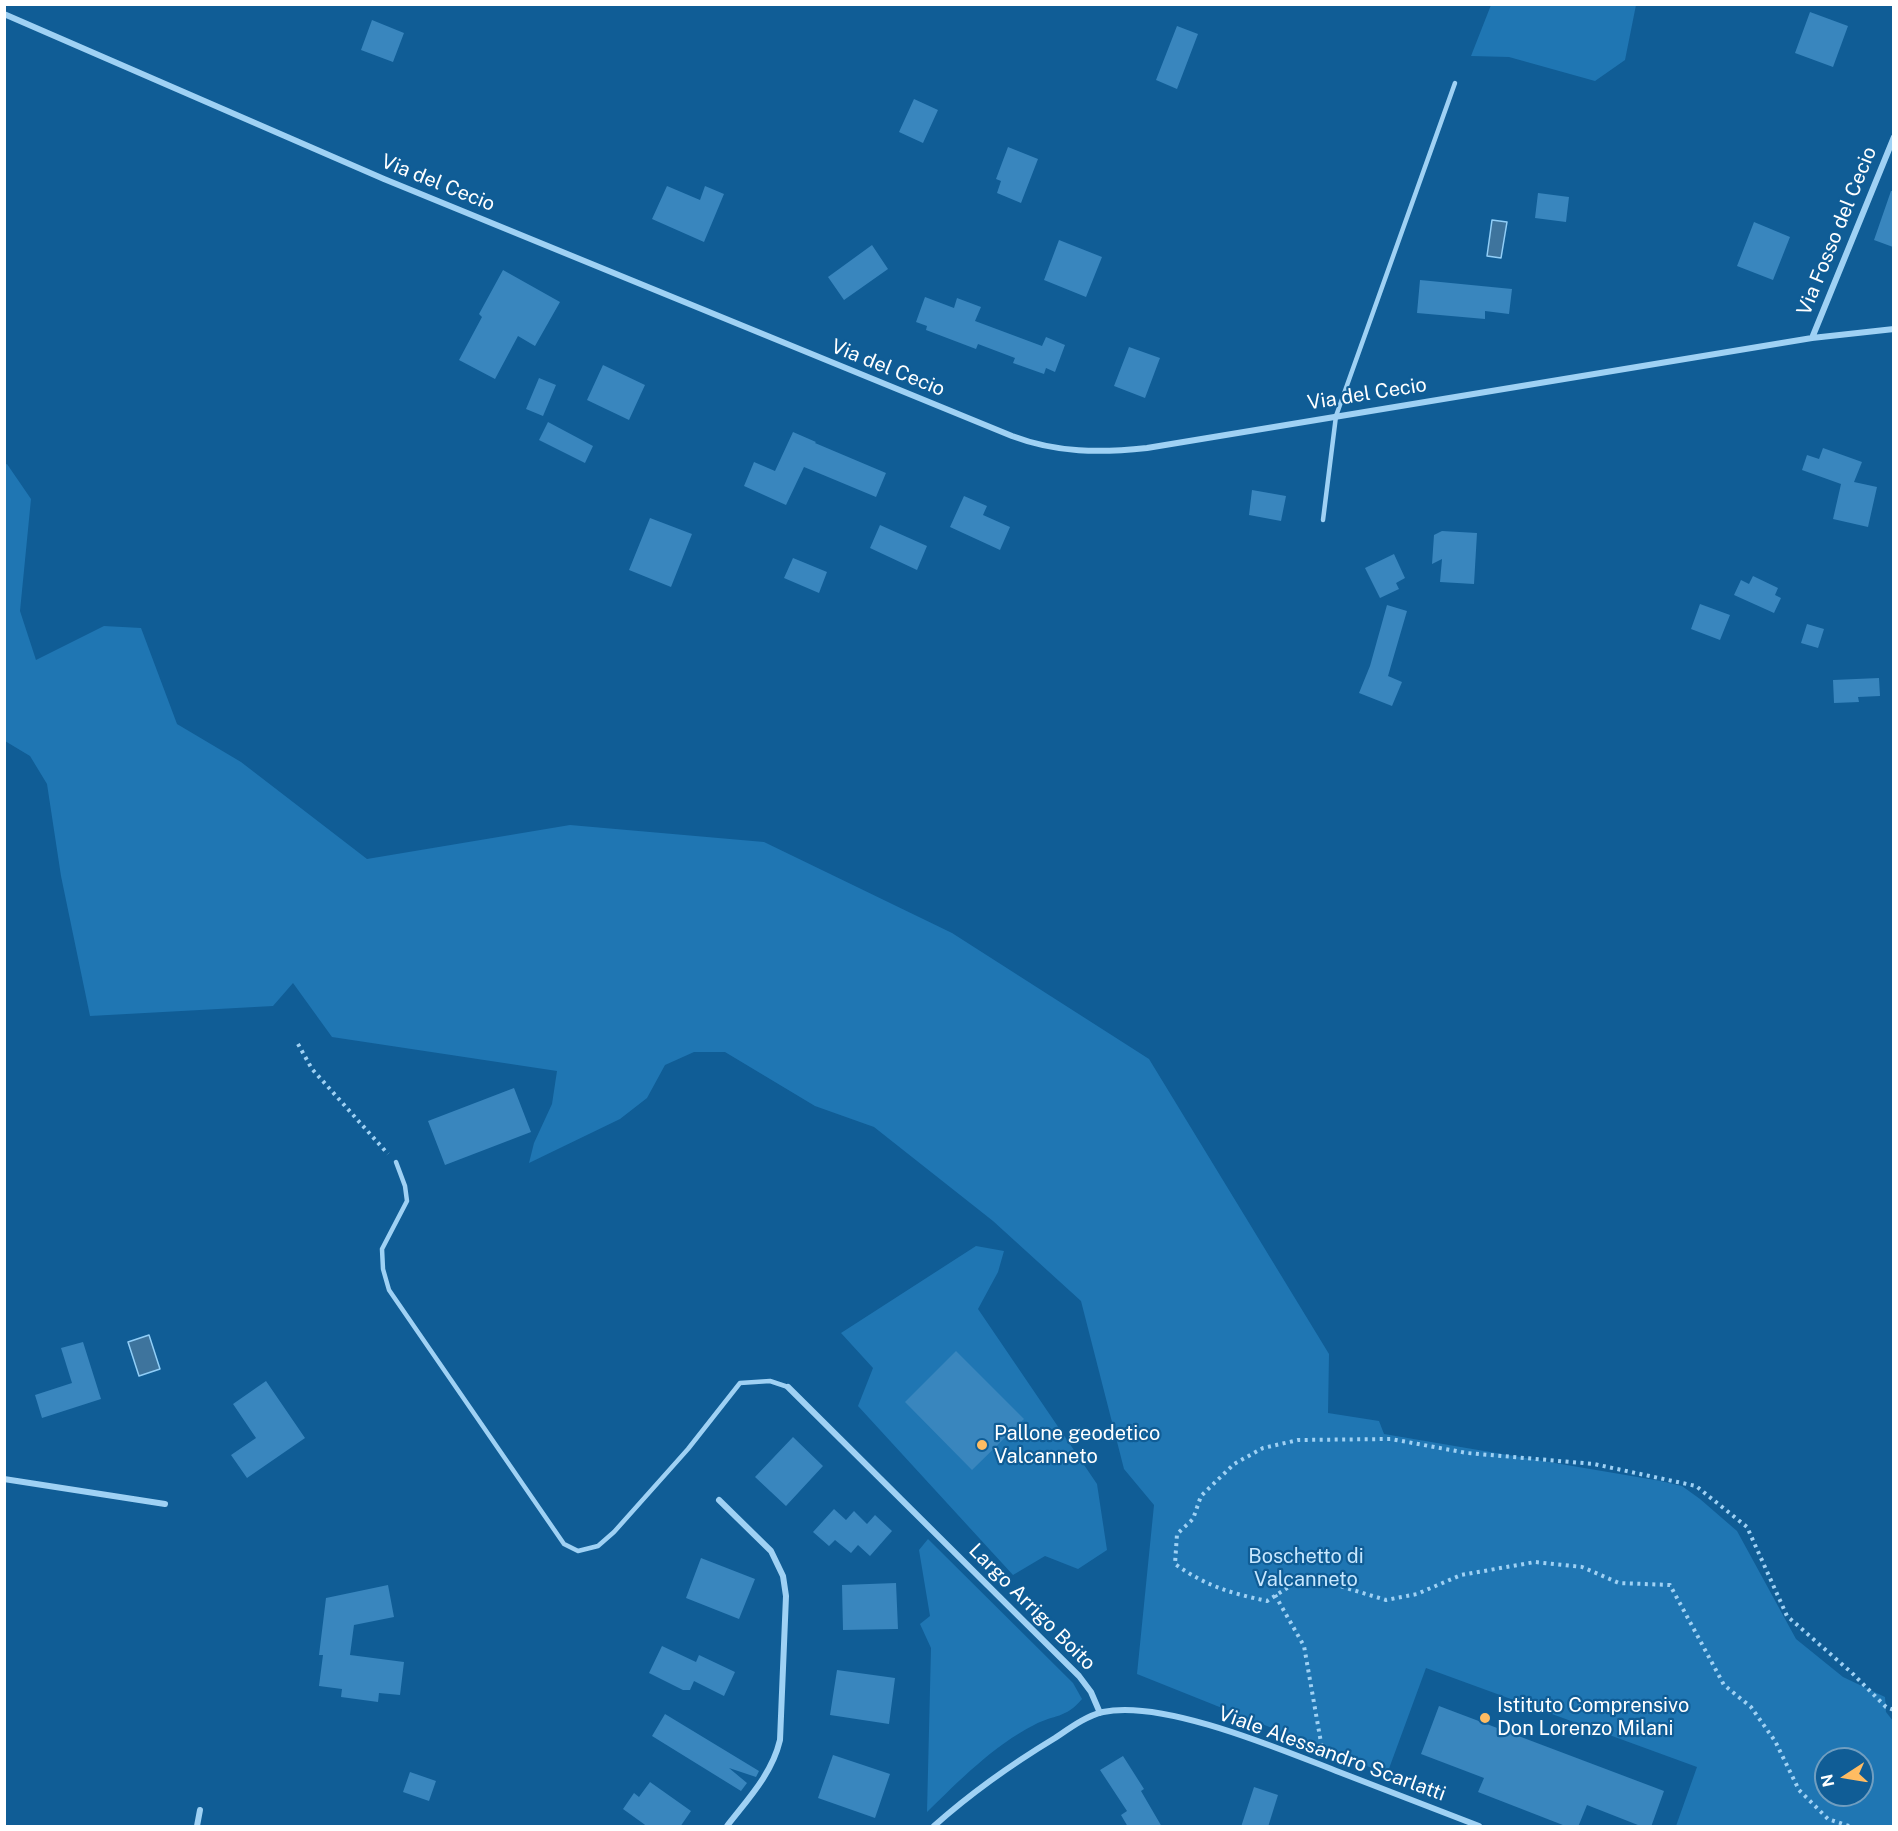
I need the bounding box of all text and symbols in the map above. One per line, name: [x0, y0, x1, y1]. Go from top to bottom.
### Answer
street label: Via Fosso del Cecio: [1792, 143, 1882, 319]
street label: Via del Cecio: [378, 149, 498, 217]
street label: Via del Cecio: [828, 334, 948, 402]
street label: Via del Cecio: [1306, 373, 1428, 415]
place label: Pallone geodetico Valcanneto: [994, 1422, 1160, 1469]
marker: Pallone geodetico Valcanneto: [975, 1438, 989, 1452]
street label: Largo Arrigo Boito: [964, 1539, 1100, 1675]
park label: Boschetto di Valcanneto: [1248, 1545, 1364, 1592]
place label: Istituto Comprensivo Don Lorenzo Milani: [1497, 1694, 1689, 1741]
street label: Viale Alessandro Scarlatti: [1215, 1702, 1449, 1806]
marker: Istituto Comprensivo Don Lorenzo Milani: [1478, 1711, 1492, 1725]
north arrow: [1814, 1747, 1874, 1807]
text: N: [1817, 1772, 1838, 1789]

